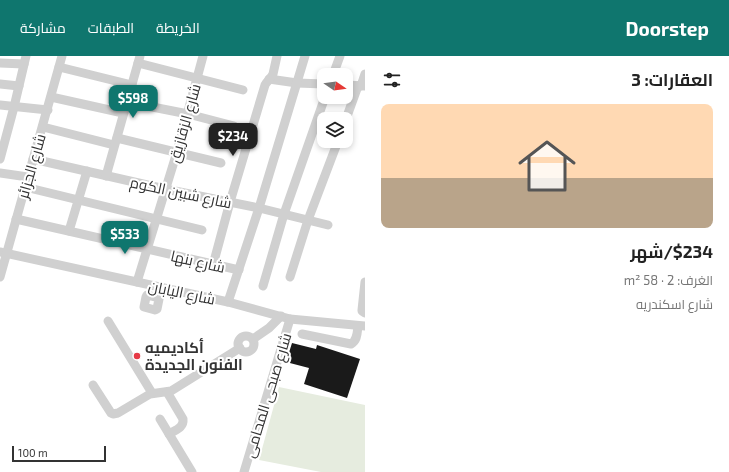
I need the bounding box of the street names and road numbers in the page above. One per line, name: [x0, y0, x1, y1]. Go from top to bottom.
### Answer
street label: شارع الزقازيق: [164, 82, 207, 165]
street label: شارع الجزائر: [13, 131, 52, 202]
street label: شارع شبين الكوم: [128, 172, 234, 215]
street label: شارع بنها: [168, 246, 227, 279]
street label: شارع اليابان: [146, 276, 217, 311]
street label: شارع صبحى المحامى: [239, 330, 297, 460]

